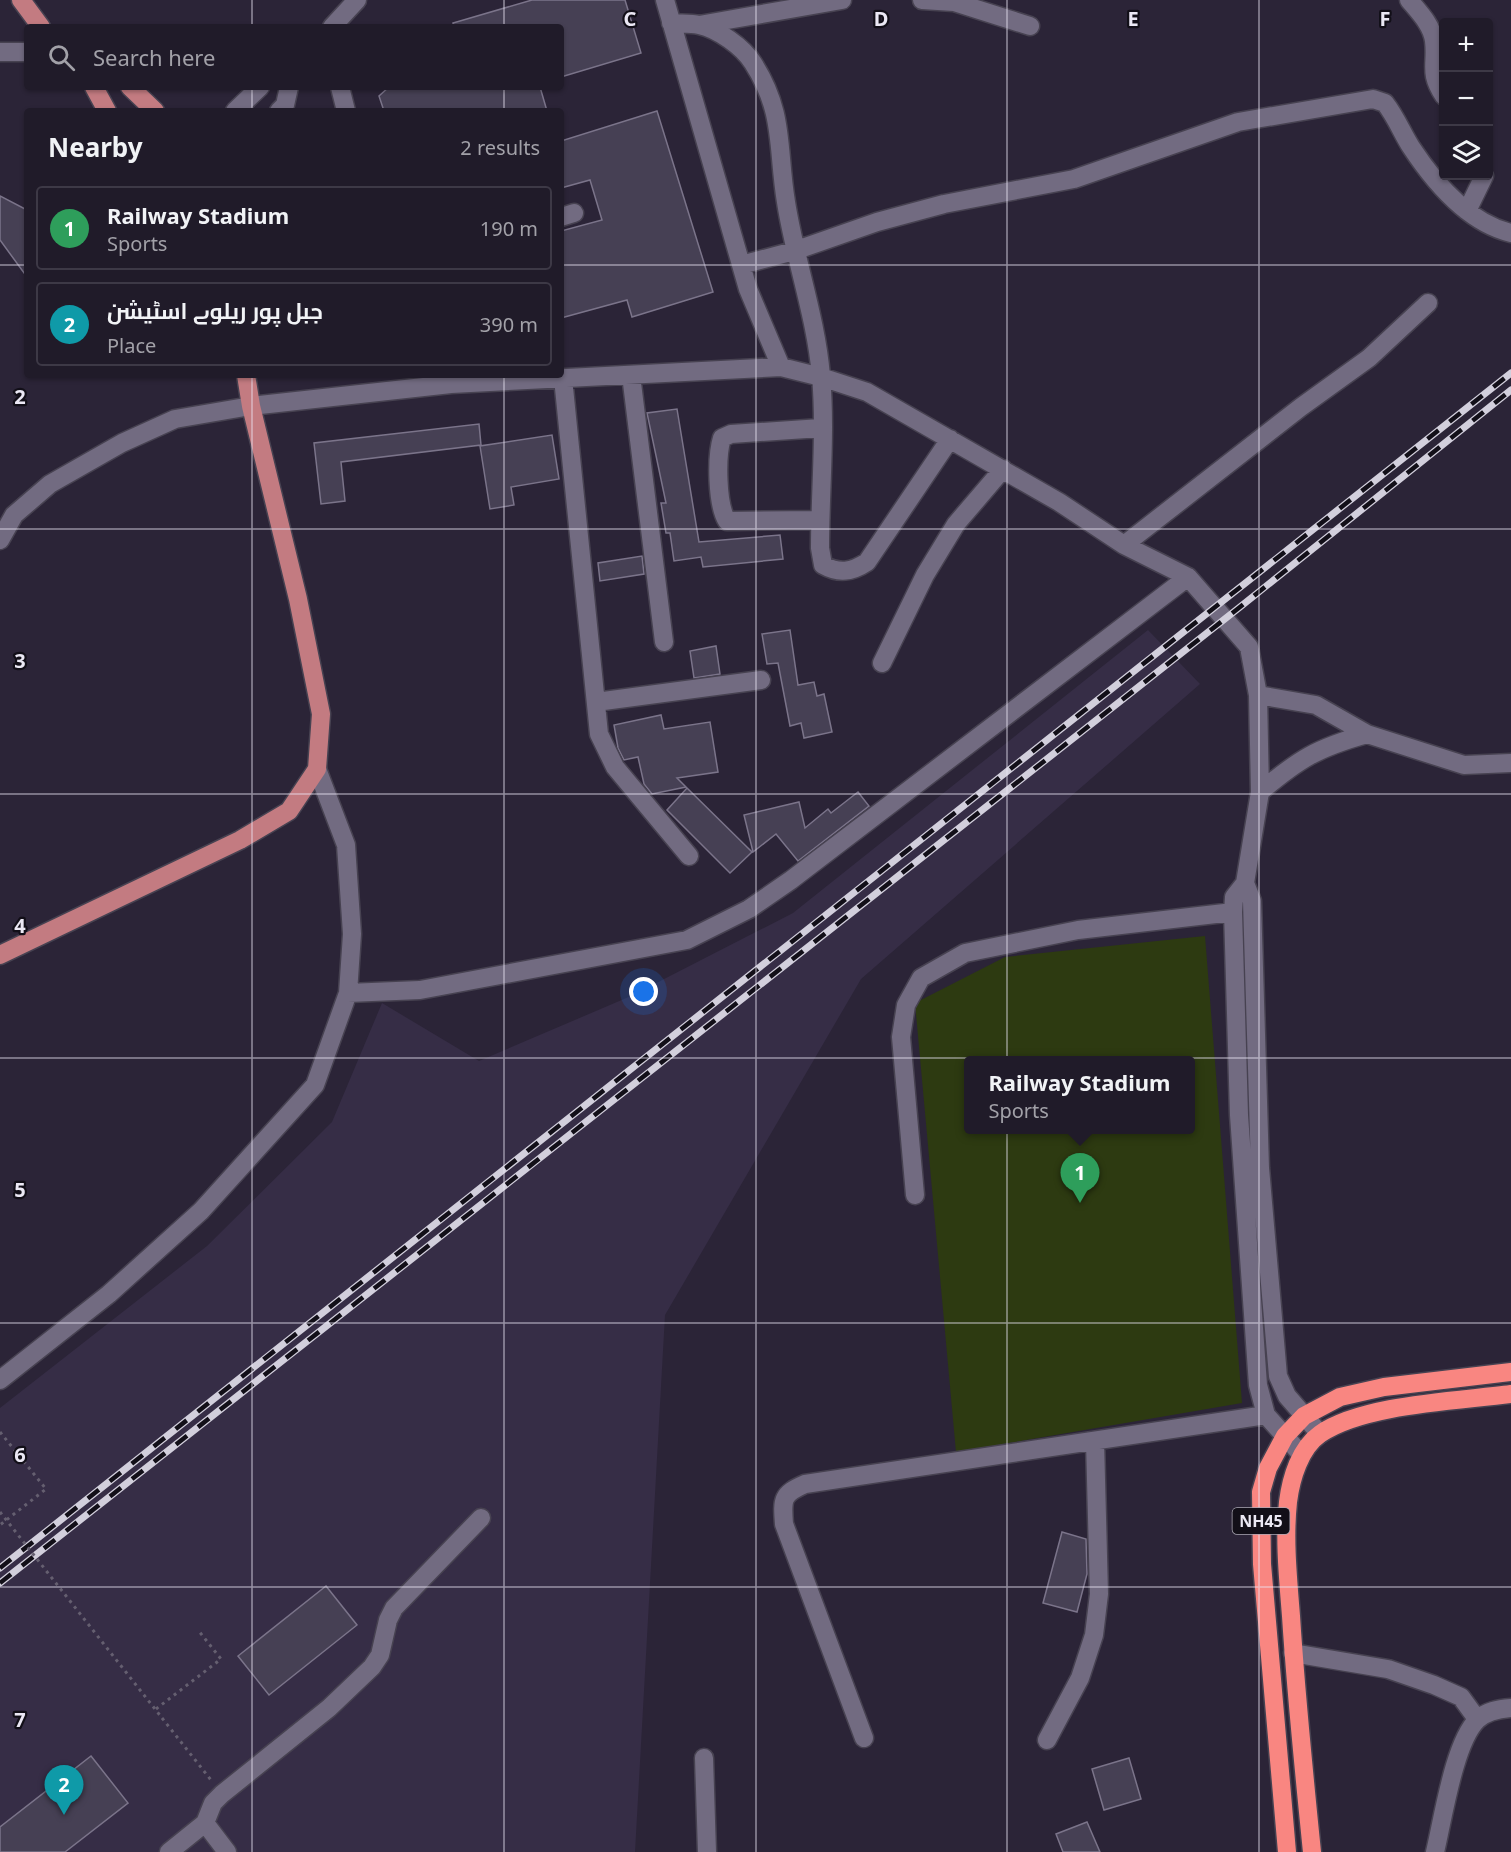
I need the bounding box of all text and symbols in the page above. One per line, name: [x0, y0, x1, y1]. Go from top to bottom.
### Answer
text: C: [624, 5, 637, 32]
text: D: [874, 5, 888, 32]
text: E: [1127, 5, 1139, 32]
text: F: [1380, 5, 1390, 32]
map controls: [1439, 18, 1493, 180]
button: +: [1439, 18, 1493, 72]
search box: [24, 24, 564, 90]
icon: search: [45, 41, 78, 74]
text: Search here: [93, 42, 215, 72]
button: −: [1439, 72, 1493, 126]
button: layers: [1439, 126, 1493, 180]
text: Nearby: [48, 129, 143, 165]
text: 2 results: [460, 134, 540, 161]
text: Railway Stadium: [107, 200, 289, 230]
text: 1: [64, 215, 75, 242]
text: 190 m: [480, 215, 538, 242]
text: Sports: [107, 230, 167, 257]
text: جبل پور ریلوے اسٹیشن: [107, 295, 323, 325]
text: 2: [64, 311, 75, 338]
text: 390 m: [480, 311, 538, 338]
text: Place: [107, 332, 156, 359]
text: 2: [14, 383, 26, 410]
text: 3: [14, 647, 26, 674]
text: 4: [14, 912, 26, 939]
your location: [629, 977, 658, 1006]
popup: [964, 1056, 1195, 1134]
text: Railway Stadium: [988, 1067, 1171, 1097]
text: Sports: [988, 1097, 1049, 1124]
pin: 1: [1060, 1154, 1100, 1203]
text: 5: [14, 1176, 26, 1203]
text: 6: [14, 1441, 26, 1468]
road number: NH45: [1232, 1508, 1290, 1534]
text: 7: [14, 1706, 26, 1733]
pin: 2: [44, 1766, 84, 1815]

